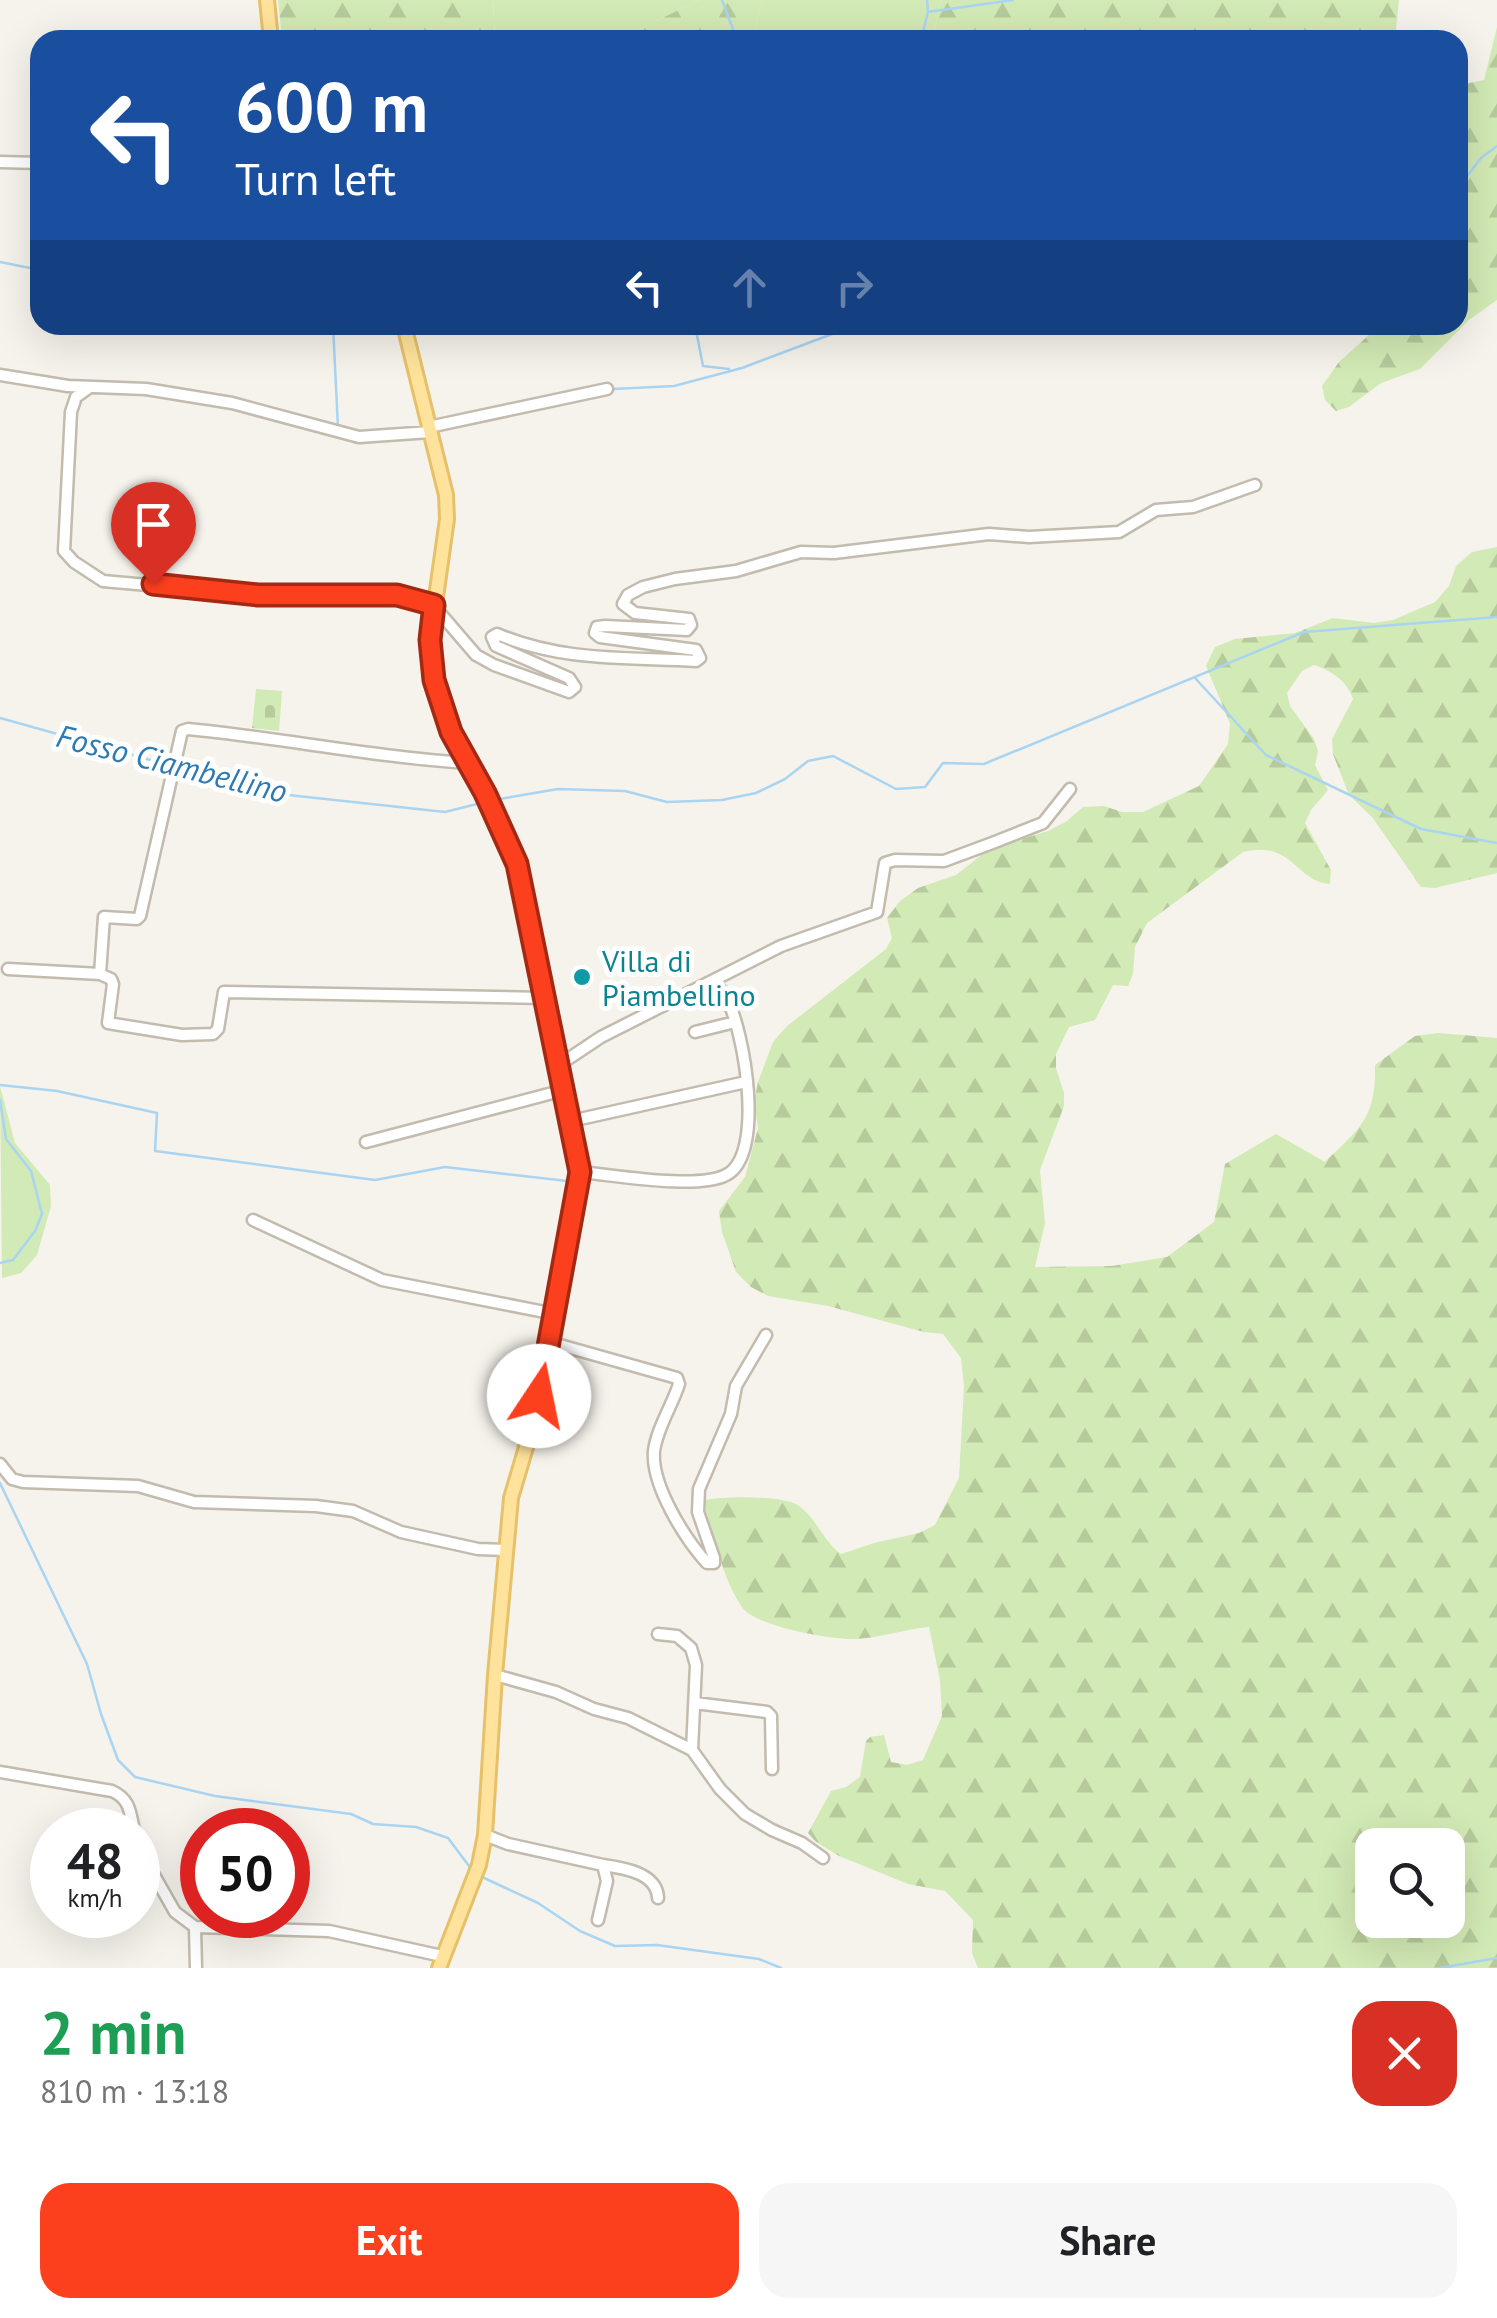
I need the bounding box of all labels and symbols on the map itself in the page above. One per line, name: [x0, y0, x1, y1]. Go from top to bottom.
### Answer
pin: [111, 482, 196, 585]
water label: Fosso Ciambellino: [52, 714, 292, 812]
place label: Villa di Piambellino: [601, 941, 756, 1014]
marker: Villa di Piambellino: [571, 966, 593, 988]
position arrow: [487, 1344, 591, 1448]
speed limit sign: 50: [180, 1808, 310, 1938]

